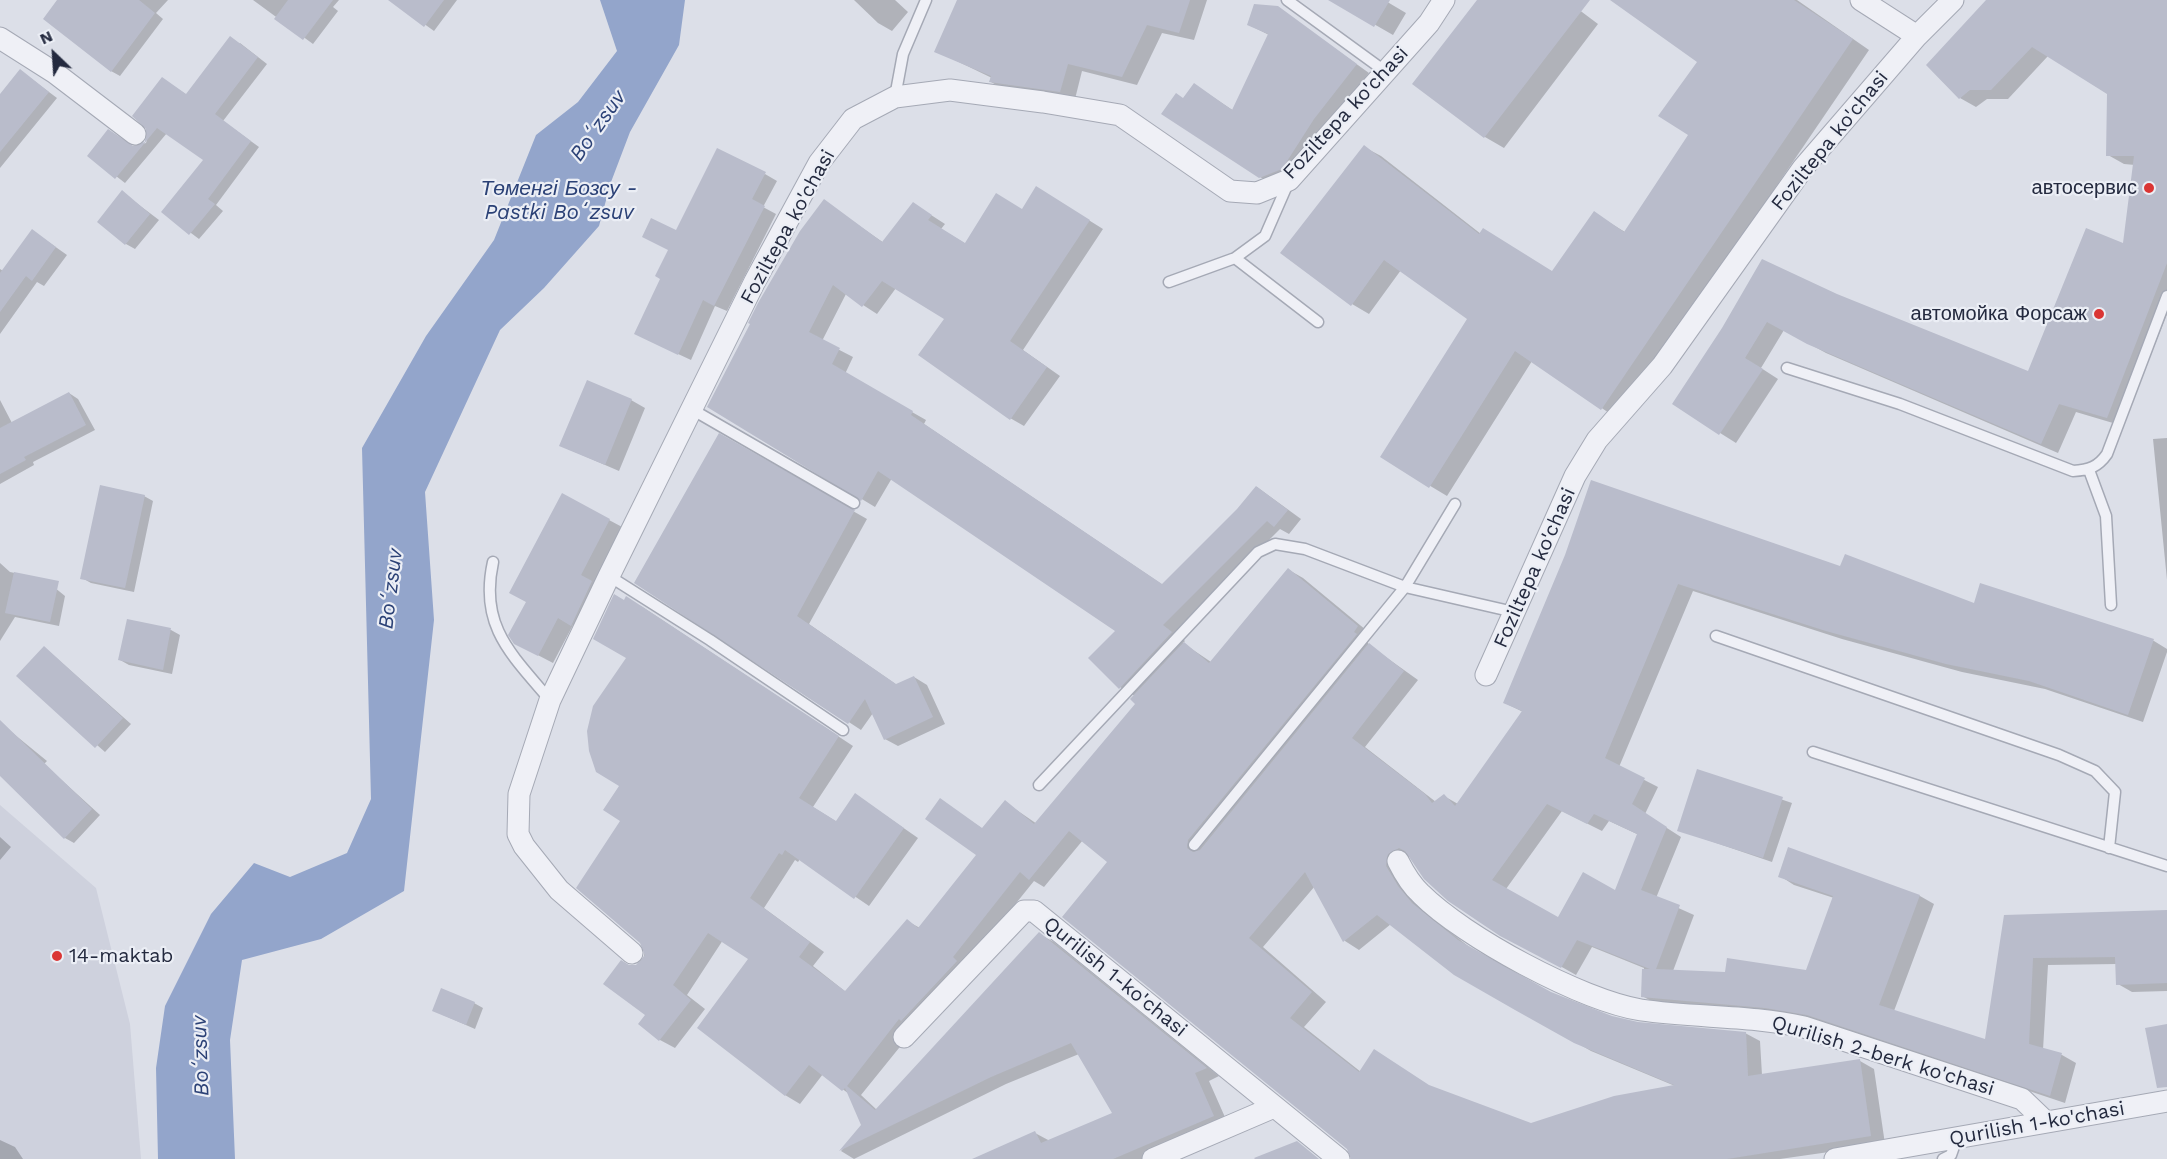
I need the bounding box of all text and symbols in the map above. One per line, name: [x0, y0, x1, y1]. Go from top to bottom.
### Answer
north arrow: [24, 24, 84, 84]
text: N: [37, 26, 56, 48]
street label: Foziltepa ko'chasi: [1278, 42, 1414, 184]
street label: Foziltepa ko'chasi: [1766, 66, 1894, 216]
water label: Boʻzsuv: [565, 86, 631, 166]
street label: Foziltepa ko'chasi: [736, 146, 840, 308]
water label: Төменгі Бозсу - Pastki Boʻzsuv: [480, 176, 638, 226]
place label: автосервис: [2032, 176, 2137, 200]
marker: автосервис: [2142, 181, 2156, 195]
place label: автомойка Форсаж: [1911, 302, 2087, 326]
marker: автомойка Форсаж: [2092, 307, 2106, 321]
street label: Foziltepa ko'chasi: [1489, 484, 1581, 652]
water label: Boʻzsuv: [374, 547, 408, 631]
street label: Qurilish 1-ko'chasi: [1038, 912, 1192, 1042]
place label: 14-maktab: [69, 944, 173, 968]
marker: 14-maktab: [50, 949, 64, 963]
street label: Qurilish 2-berk ko'chasi: [1769, 1011, 1997, 1101]
water label: Boʻzsuv: [187, 1015, 215, 1097]
street label: Qurilish 1-ko'chasi: [1947, 1097, 2127, 1151]

